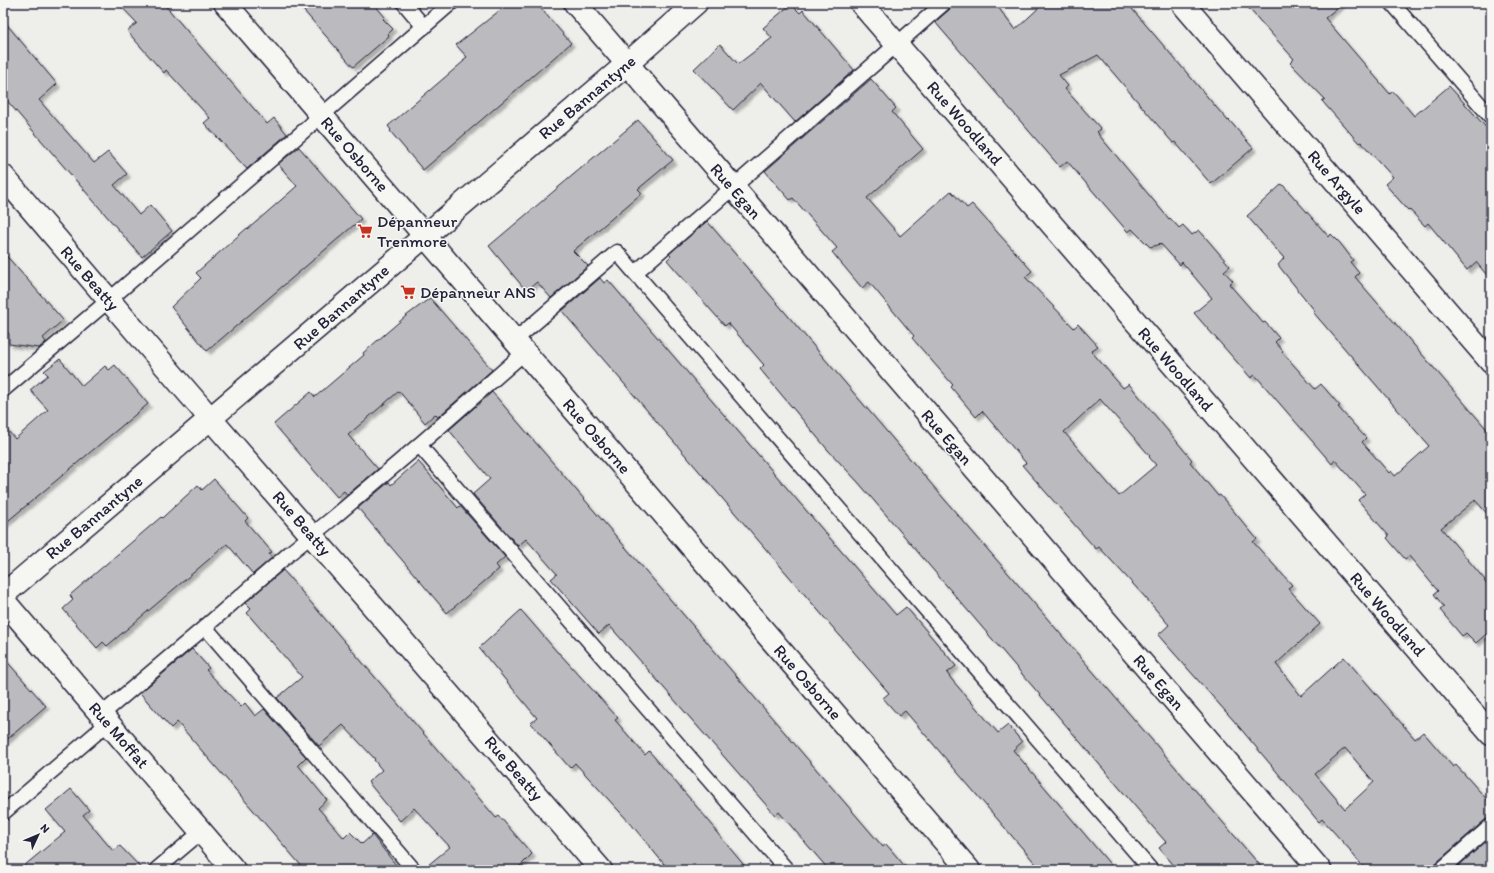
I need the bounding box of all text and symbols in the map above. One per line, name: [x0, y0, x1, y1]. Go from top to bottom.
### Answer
street label: Rue Bannantyne: [534, 51, 640, 143]
street label: Rue Woodland: [923, 77, 1007, 170]
street label: Rue Osborne: [317, 112, 393, 196]
street label: Rue Argyle: [1304, 146, 1370, 218]
street label: Rue Egan: [706, 159, 766, 223]
place label: Dépanneur Trenmore: [377, 211, 457, 251]
supermarket icon: Dépanneur Trenmore: [356, 222, 374, 240]
street label: Rue Beatty: [56, 241, 124, 315]
street label: Rue Bannantyne: [289, 260, 393, 354]
place label: Dépanneur ANS: [420, 282, 536, 302]
supermarket icon: Dépanneur ANS: [399, 283, 417, 301]
street label: Rue Woodland: [1134, 323, 1218, 416]
street label: Rue Osborne: [559, 394, 635, 478]
street label: Rue Egan: [917, 405, 977, 469]
street label: Rue Bannantyne: [41, 471, 147, 563]
street label: Rue Beatty: [268, 486, 336, 560]
street label: Rue Woodland: [1346, 568, 1430, 661]
street label: Rue Osborne: [770, 640, 846, 724]
street label: Rue Egan: [1129, 650, 1189, 714]
street label: Rue Moffat: [85, 698, 153, 772]
street label: Rue Beatty: [480, 731, 548, 805]
north arrow: [18, 815, 58, 855]
text: N: [38, 821, 52, 836]

